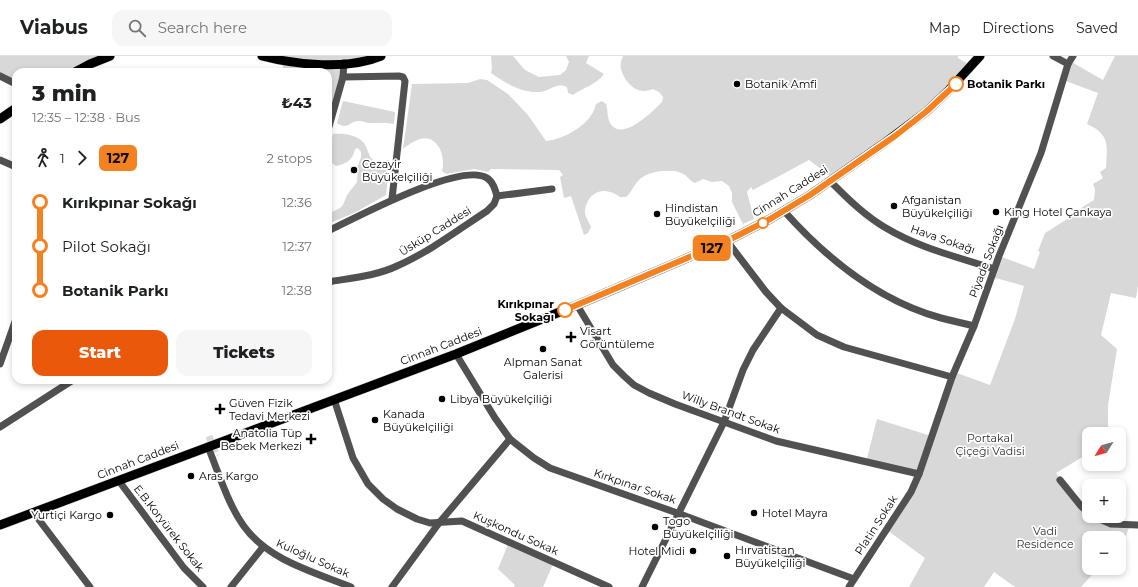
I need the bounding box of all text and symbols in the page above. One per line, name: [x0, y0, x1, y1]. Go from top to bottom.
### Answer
search box: [112, 10, 392, 46]
text: Viabus: [20, 16, 88, 39]
icon: search: [126, 17, 148, 39]
text: Search here: [158, 18, 247, 37]
text: Map: [929, 19, 960, 37]
text: Directions: [982, 19, 1054, 37]
text: Saved: [1076, 19, 1118, 37]
marker: Botanik Parkı: [948, 76, 964, 92]
place label: Botanik Amfi: [745, 77, 817, 91]
place label: Botanik Parkı: [967, 77, 1045, 91]
marker: Botanik Amfi: [732, 79, 742, 89]
text: 3 min: [32, 80, 97, 107]
text: ₺43: [282, 93, 312, 112]
text: 12:35 – 12:38 · Bus: [32, 109, 140, 125]
icon: walk: [32, 147, 54, 169]
icon: forward: [71, 147, 93, 169]
text: 127: [107, 149, 129, 167]
text: 1: [60, 150, 65, 166]
text: 2 stops: [267, 150, 312, 166]
place label: Cezayir Büyükelçiliği: [362, 157, 432, 184]
street label: Cinnah Caddesi: [750, 162, 830, 220]
marker: Cezayir Büyükelçiliği: [349, 165, 359, 175]
text: Kırıkpınar Sokağı: [62, 193, 197, 212]
place label: Afganistan Büyükelçiliği: [902, 193, 972, 220]
text: 12:36: [282, 194, 312, 210]
place label: Hindistan Büyükelçiliği: [665, 201, 735, 228]
marker: Afganistan Büyükelçiliği: [889, 201, 899, 211]
street label: Üsküp Caddesi: [396, 203, 474, 259]
place label: King Hotel Çankaya: [1004, 205, 1112, 219]
marker: King Hotel Çankaya: [991, 207, 1001, 217]
marker: Hindistan Büyükelçiliği: [652, 209, 662, 219]
unlabelled marker: [757, 217, 769, 229]
street label: Hava Sokağı: [909, 221, 977, 257]
street label: Piyade Sokağı: [966, 222, 1006, 300]
line badge: 127: [689, 235, 735, 261]
text: Pilot Sokağı: [62, 237, 151, 256]
text: 12:37: [282, 238, 312, 254]
text: 127: [701, 239, 723, 257]
text: Botanik Parkı: [62, 281, 168, 300]
text: 12:38: [282, 282, 312, 298]
place label: Kırıkpınar Sokağı: [497, 297, 554, 324]
marker: Kırıkpınar Sokağı: [557, 302, 573, 318]
street label: Cinnah Caddesi: [398, 324, 484, 368]
place label: Visart Görüntüleme: [580, 324, 655, 351]
button: Start: [32, 330, 168, 376]
button: Tickets: [176, 330, 312, 376]
marker: Visart Görüntüleme: [565, 331, 577, 343]
marker: Alpman Sanat Galerisi: [538, 344, 548, 354]
place label: Alpman Sanat Galerisi: [504, 355, 583, 382]
street label: Willy Brandt Sokak: [680, 388, 783, 436]
place label: Libya Büyükelçiliği: [450, 392, 552, 406]
marker: Libya Büyükelçiliği: [437, 394, 447, 404]
place label: Güven Fizik Tedavi Merkezi: [229, 396, 310, 423]
marker: Güven Fizik Tedavi Merkezi: [214, 403, 226, 415]
place label: Kanada Büyükelçiliği: [383, 407, 453, 434]
marker: Kanada Büyükelçiliği: [370, 415, 380, 425]
place label: Anatolia Tüp Bebek Merkezi: [221, 426, 302, 453]
north arrow: [1082, 427, 1126, 471]
map controls: [1082, 427, 1126, 575]
park label: Portakal Çiçeği Vadisi: [955, 431, 1025, 458]
marker: Anatolia Tüp Bebek Merkezi: [305, 433, 317, 445]
street label: Cinnah Caddesi: [95, 438, 181, 482]
street label: Kırkpınar Sokak: [592, 465, 678, 507]
place label: Aras Kargo: [199, 469, 259, 483]
marker: Aras Kargo: [186, 471, 196, 481]
button: +: [1082, 479, 1126, 523]
street label: E.B.Koryürek Sokak: [131, 482, 207, 574]
street label: Platin Sokak: [852, 492, 901, 557]
place label: Hotel Mayra: [762, 506, 828, 520]
place label: Yurtiçi Kargo: [31, 508, 102, 522]
street label: Kuşkondu Sokak: [471, 508, 561, 558]
marker: Hotel Mayra: [749, 508, 759, 518]
marker: Yurtiçi Kargo: [105, 510, 115, 520]
place label: Togo Büyükelçiliği: [663, 514, 733, 541]
marker: Togo Büyükelçiliği: [650, 522, 660, 532]
park label: Vadi Residence: [1016, 524, 1074, 551]
button: −: [1082, 531, 1126, 575]
street label: Kuloğlu Sokak: [274, 536, 352, 581]
place label: Hırvatistan Büyükelçiliği: [735, 543, 805, 570]
place label: Hotel Midi: [629, 544, 685, 558]
marker: Hotel Midi: [688, 546, 698, 556]
marker: Hırvatistan Büyükelçiliği: [722, 551, 732, 561]

